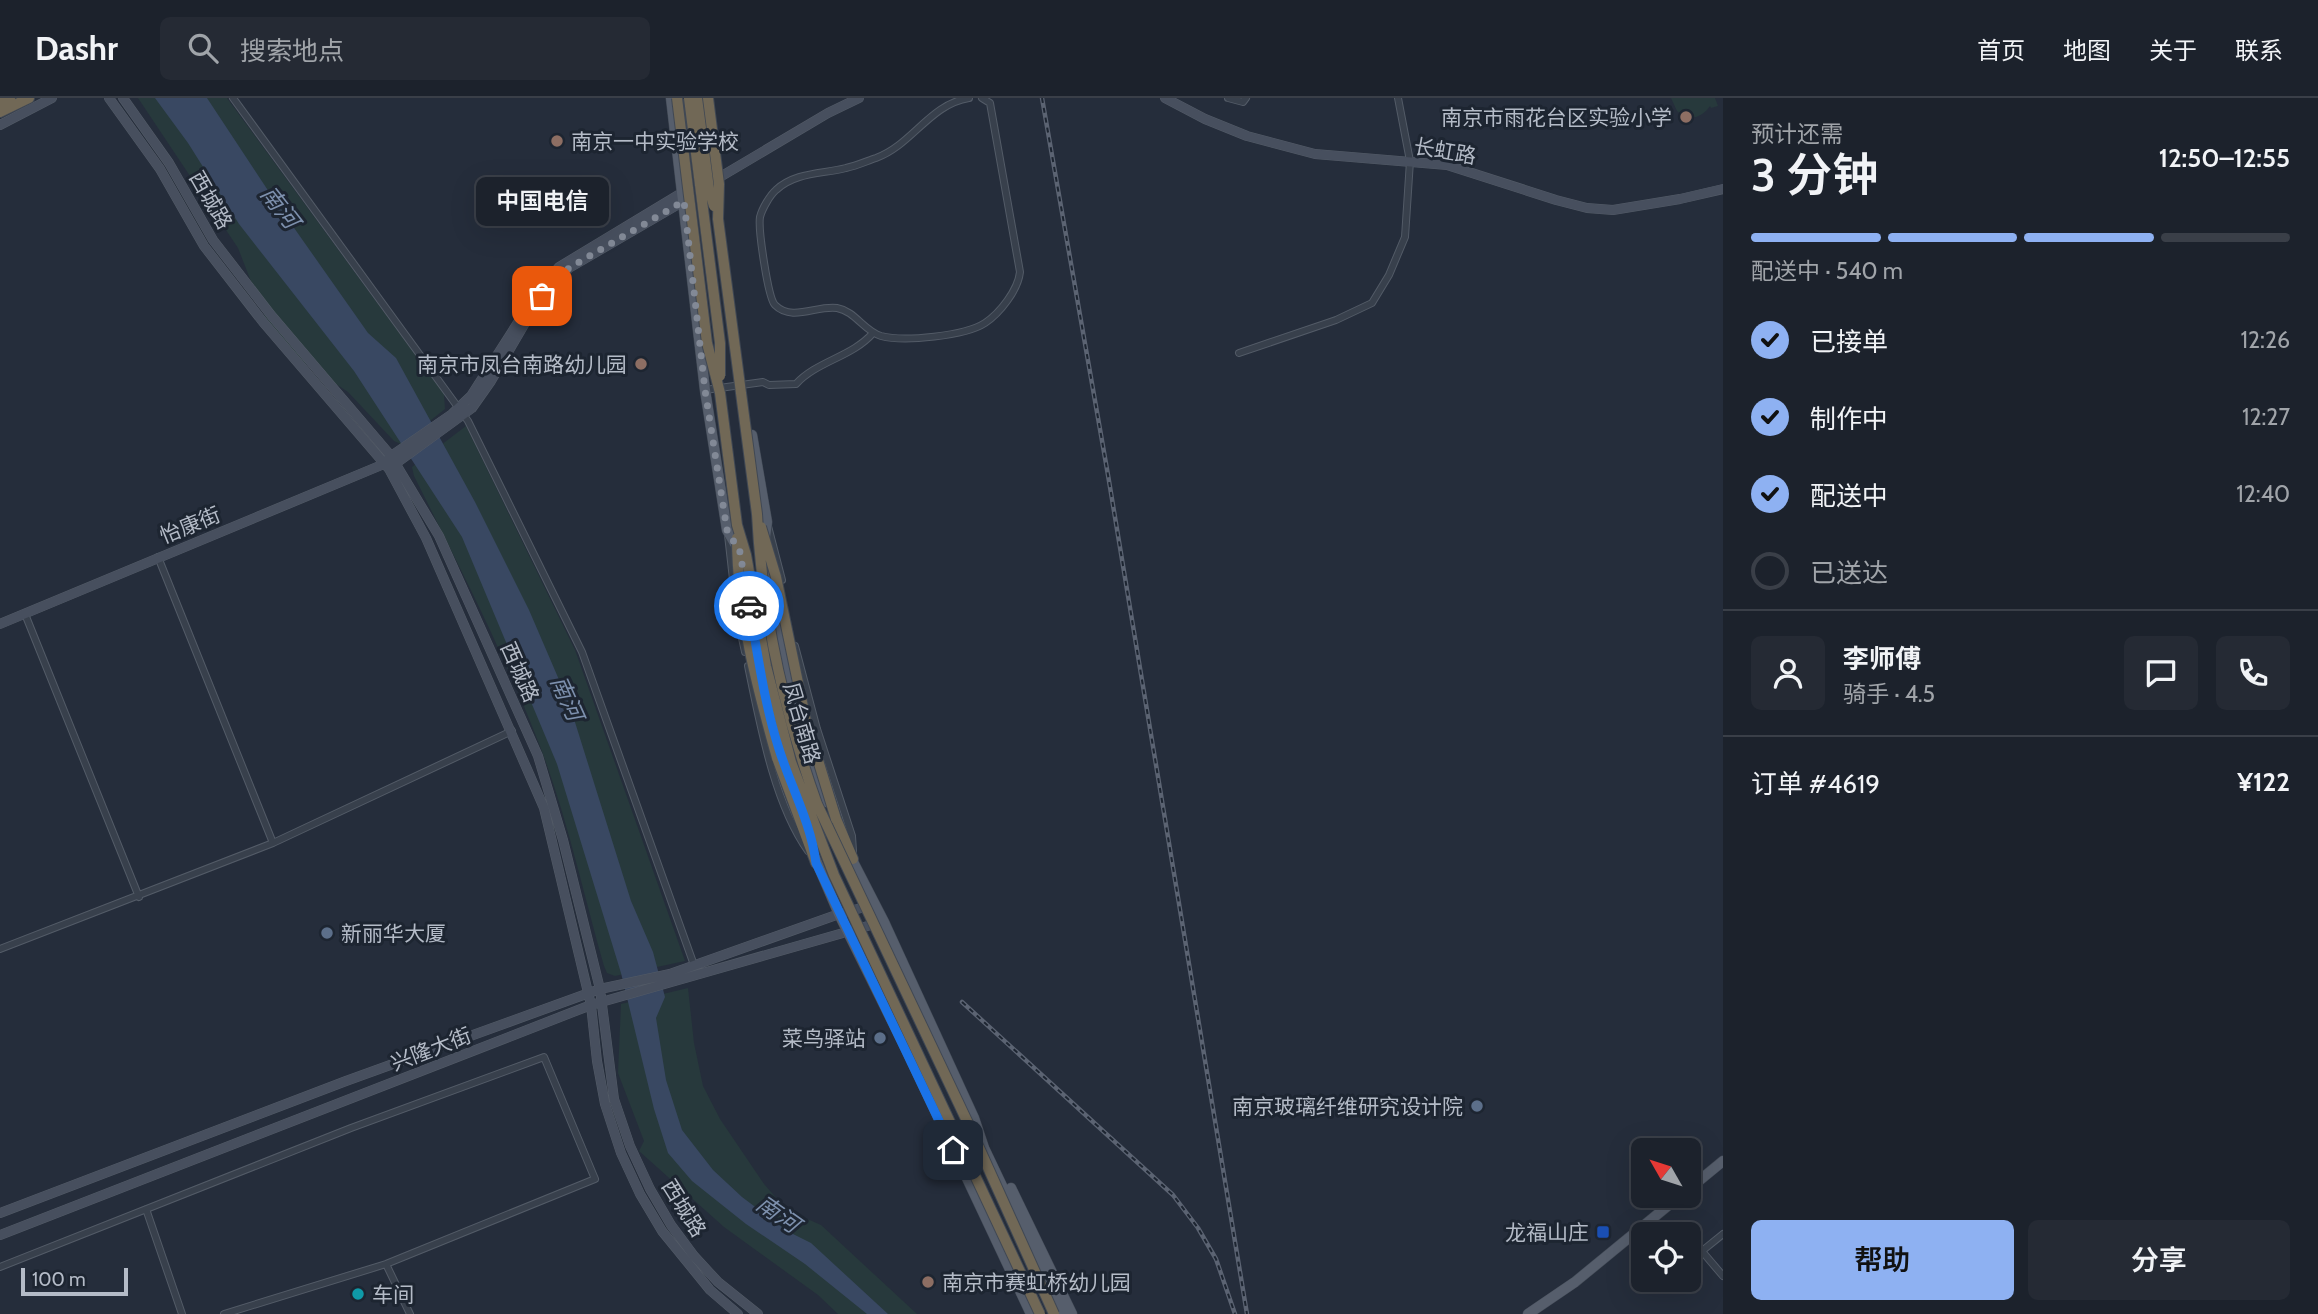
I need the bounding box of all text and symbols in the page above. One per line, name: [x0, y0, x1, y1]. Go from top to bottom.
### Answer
search box: [160, 17, 650, 80]
text: Dashr: [35, 28, 118, 68]
icon: search: [184, 29, 222, 67]
text: 搜索地点: [240, 35, 344, 67]
text: 首页: [1977, 36, 2025, 65]
text: 地图: [2063, 36, 2111, 65]
text: 关于: [2149, 36, 2197, 65]
text: 联系: [2235, 36, 2283, 65]
place label: 南京市雨花台区实验小学: [1441, 105, 1672, 130]
marker: 南京市雨花台区实验小学: [1678, 109, 1694, 125]
text: 预计还需: [1751, 120, 1843, 148]
place label: 南京一中实验学校: [571, 129, 739, 154]
marker: 南京一中实验学校: [549, 133, 565, 149]
street label: 长虹路: [1412, 133, 1478, 169]
text: 12:50–12:55: [2159, 142, 2290, 174]
text: 3 分钟: [1751, 147, 1878, 203]
street label: 西城路: [184, 166, 238, 234]
callout: 中国电信: [476, 177, 608, 226]
water label: 南河: [255, 180, 308, 237]
text: 中国电信: [497, 187, 589, 215]
text: 配送中 · 540 m: [1751, 257, 1903, 285]
pin: [512, 266, 572, 326]
icon: bag: [523, 277, 561, 315]
icon: check: [1751, 321, 1789, 359]
text: 已接单: [1810, 326, 1888, 358]
text: 12:26: [2241, 326, 2290, 354]
place label: 南京市凤台南路幼儿园: [417, 352, 627, 377]
marker: 南京市凤台南路幼儿园: [633, 356, 649, 372]
icon: check: [1751, 398, 1789, 436]
text: 制作中: [1810, 403, 1888, 435]
text: 12:27: [2242, 403, 2290, 431]
icon: check: [1751, 475, 1789, 513]
text: 配送中: [1810, 480, 1888, 512]
text: 12:40: [2236, 480, 2290, 508]
street label: 怡康街: [156, 502, 224, 548]
text: 已送达: [1810, 557, 1888, 589]
courier: [714, 571, 784, 641]
icon: car: [730, 587, 768, 625]
button: person: [1751, 636, 1825, 710]
button: chat: [2124, 636, 2198, 710]
button: phone: [2216, 636, 2290, 710]
street label: 西城路: [496, 638, 544, 706]
text: 李师傅: [1843, 643, 1921, 675]
water label: 南河: [545, 671, 591, 728]
street label: 凤台南路: [778, 679, 826, 767]
text: 骑手 · 4.5: [1843, 680, 1935, 708]
text: ¥122: [2237, 766, 2290, 798]
text: 订单 #4619: [1751, 768, 1880, 800]
place label: 新丽华大厦: [341, 921, 446, 946]
marker: 新丽华大厦: [319, 925, 335, 941]
street label: 兴隆大街: [387, 1022, 475, 1076]
place label: 菜鸟驿站: [782, 1026, 866, 1051]
marker: 菜鸟驿站: [872, 1030, 888, 1046]
place label: 南京玻璃纤维研究设计院: [1232, 1094, 1463, 1119]
marker: 南京玻璃纤维研究设计院: [1469, 1098, 1485, 1114]
pin: [923, 1120, 983, 1180]
icon: home: [934, 1131, 972, 1169]
north arrow: [1631, 1138, 1701, 1208]
map controls: [1631, 1138, 1701, 1292]
street label: 西城路: [657, 1175, 711, 1241]
water label: 南河: [751, 1189, 808, 1241]
place label: 龙福山庄: [1505, 1220, 1589, 1245]
button: 帮助: [1751, 1220, 2014, 1300]
button: 分享: [2028, 1220, 2290, 1300]
button: locate: [1631, 1222, 1701, 1292]
marker: 龙福山庄: [1595, 1224, 1611, 1240]
scale bar: [21, 1265, 128, 1297]
text: 100 m: [32, 1268, 86, 1291]
place label: 南京市赛虹桥幼儿园: [942, 1270, 1131, 1295]
marker: 南京市赛虹桥幼儿园: [920, 1274, 936, 1290]
place label: 车间: [372, 1282, 414, 1307]
marker: 车间: [350, 1286, 366, 1302]

